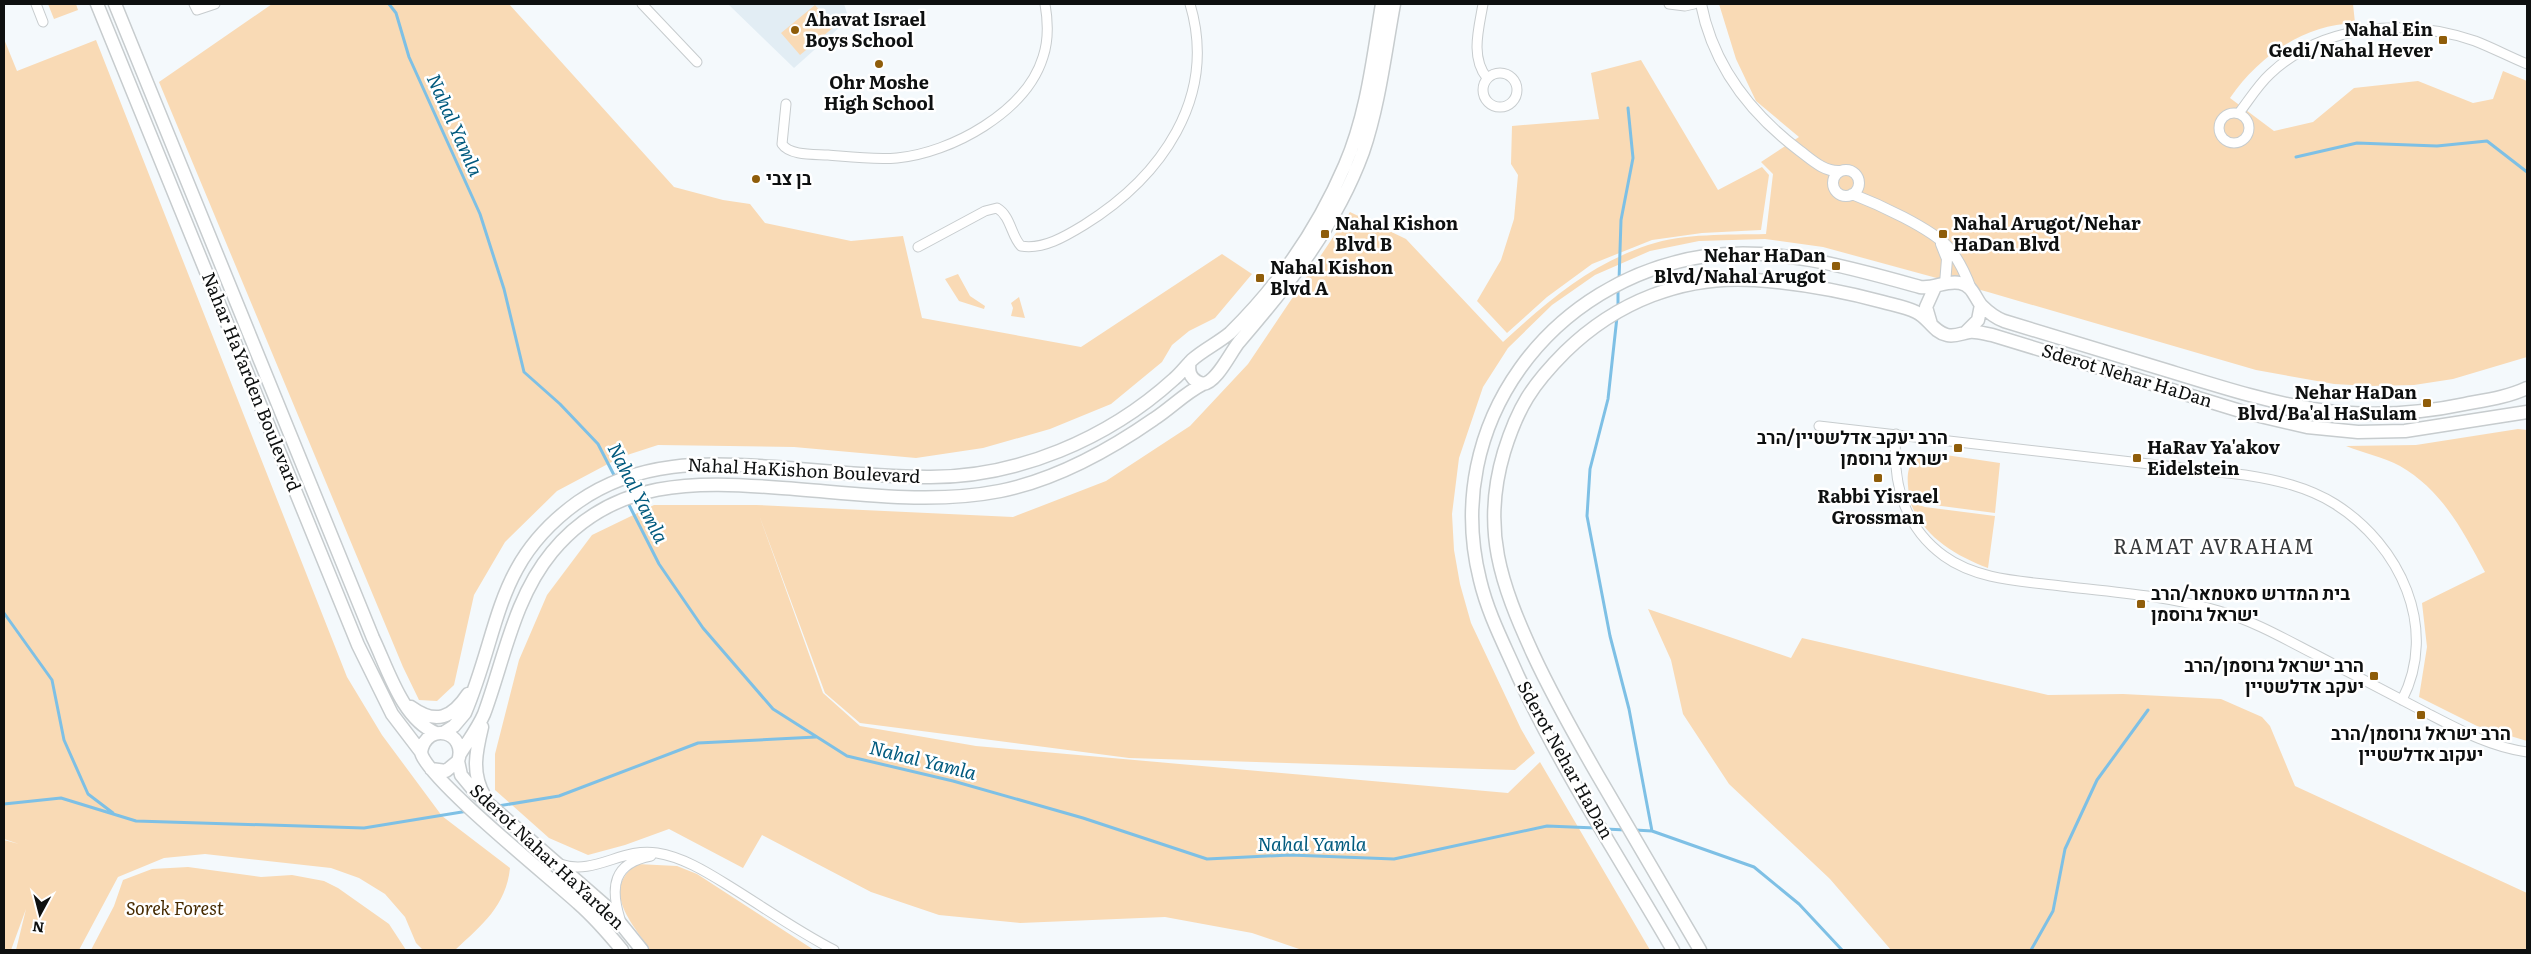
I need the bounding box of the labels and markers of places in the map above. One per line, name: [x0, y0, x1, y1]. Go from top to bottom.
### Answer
place label: Ahavat Israel Boys School: [805, 5, 926, 53]
place label: Nahal Ein Gedi/Nahal Hever: [2268, 15, 2433, 63]
marker: Ahavat Israel Boys School: [789, 24, 801, 36]
marker: Nahal Ein Gedi/Nahal Hever: [2437, 34, 2449, 46]
marker: Ohr Moshe High School: [873, 58, 885, 70]
place label: Ohr Moshe High School: [824, 68, 935, 116]
place label: בן צבי: [766, 164, 812, 191]
marker: בן צבי: [750, 173, 762, 185]
place label: Nahal Kishon Blvd B: [1335, 209, 1459, 257]
place label: Nahal Arugot/Nehar HaDan Blvd: [1953, 209, 2141, 257]
marker: Nahal Kishon Blvd B: [1319, 228, 1331, 240]
marker: Nahal Arugot/Nehar HaDan Blvd: [1937, 228, 1949, 240]
place label: Nehar HaDan Blvd/Nahal Arugot: [1654, 241, 1826, 289]
place label: Nahal Kishon Blvd A: [1270, 253, 1394, 301]
marker: Nehar HaDan Blvd/Nahal Arugot: [1830, 260, 1842, 272]
marker: Nahal Kishon Blvd A: [1254, 272, 1266, 284]
place label: Nehar HaDan Blvd/Ba'al HaSulam: [2237, 378, 2417, 426]
marker: Nehar HaDan Blvd/Ba'al HaSulam: [2421, 397, 2433, 409]
place label: הרב יעקב אדלשטיין/הרב ישראל גרוסמן: [1757, 423, 1948, 471]
place label: HaRav Ya'akov Eidelstein: [2147, 433, 2281, 481]
marker: הרב יעקב אדלשטיין/הרב ישראל גרוסמן: [1952, 442, 1964, 454]
marker: HaRav Ya'akov Eidelstein: [2131, 452, 2143, 464]
marker: Rabbi Yisrael Grossman: [1872, 472, 1884, 484]
place label: Rabbi Yisrael Grossman: [1817, 482, 1939, 530]
place label: בית המדרש סאטמאר/הרב ישראל גרוסמן: [2151, 579, 2350, 627]
marker: בית המדרש סאטמאר/הרב ישראל גרוסמן: [2135, 598, 2147, 610]
place label: הרב ישראל גרוסמן/הרב יעקב אדלשטיין: [2184, 651, 2364, 699]
marker: הרב ישראל גרוסמן/הרב יעקב אדלשטיין: [2368, 670, 2380, 682]
marker: הרב ישראל גרוסמן/הרב יעקוב אדלשטיין: [2415, 709, 2427, 721]
place label: הרב ישראל גרוסמן/הרב יעקוב אדלשטיין: [2331, 719, 2511, 767]

